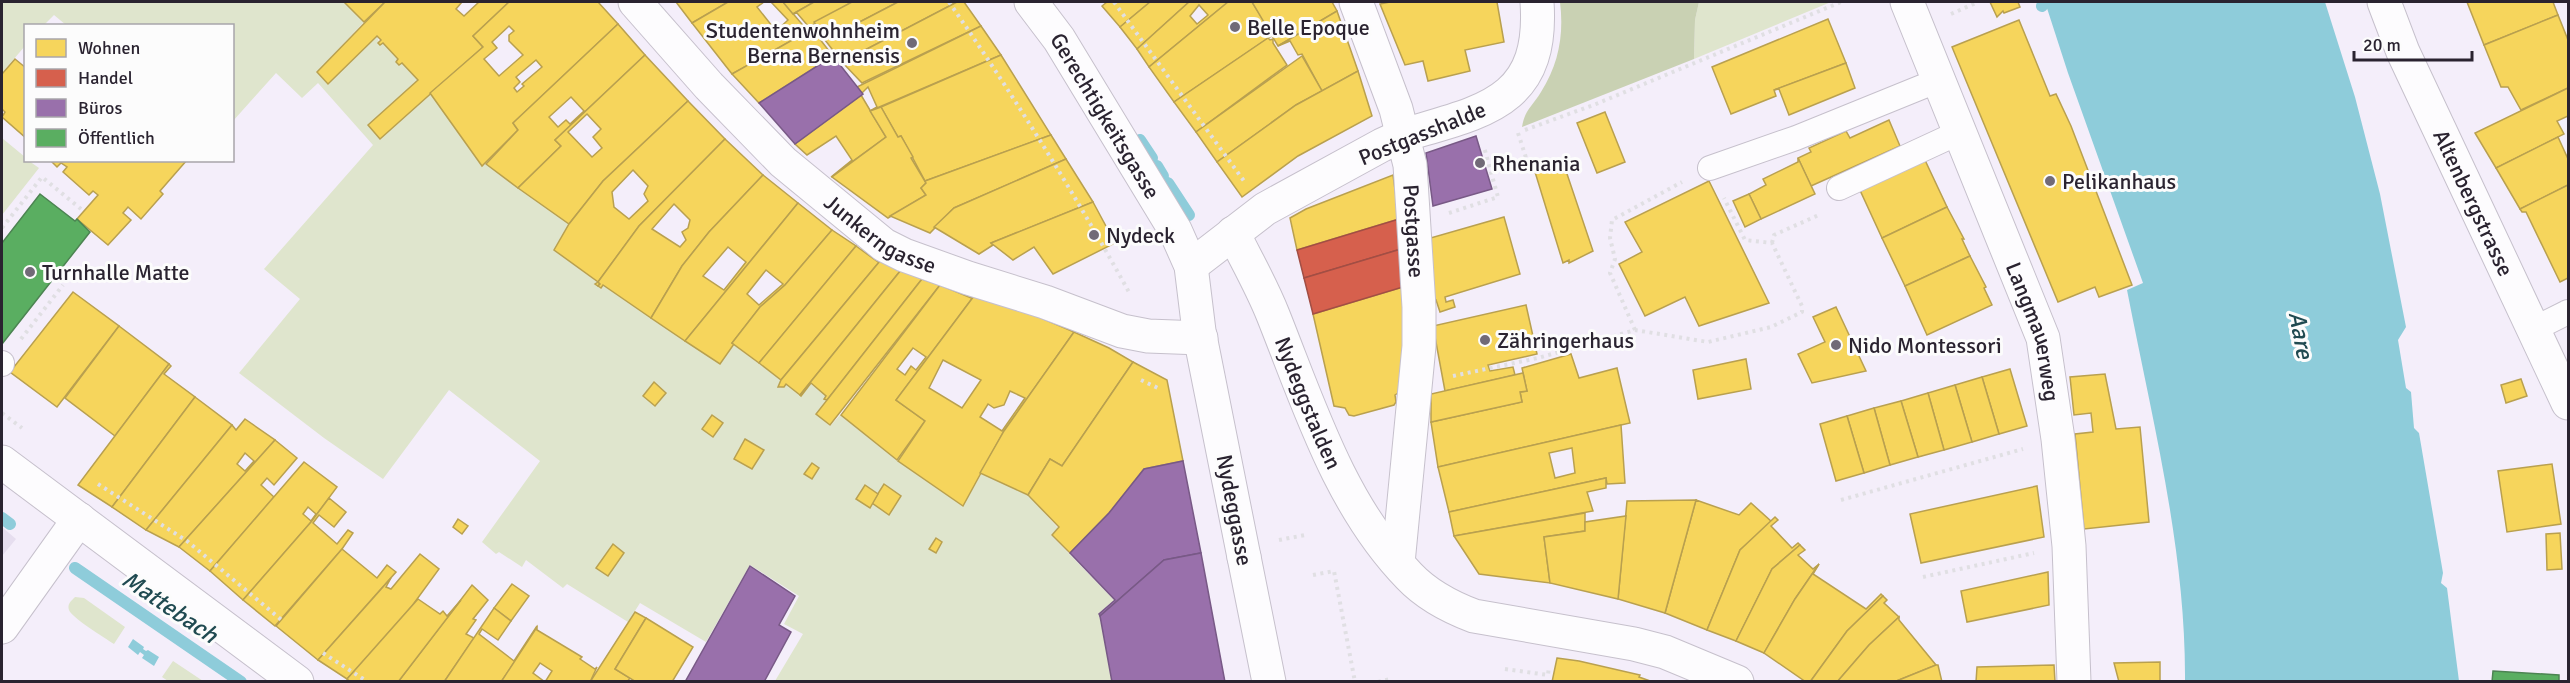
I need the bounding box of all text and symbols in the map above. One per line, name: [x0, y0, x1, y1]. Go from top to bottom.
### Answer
place label: Belle Epoque: [1247, 14, 1370, 41]
place label: Studentenwohnheim Berna Bernensis: [706, 17, 900, 69]
marker: Belle Epoque: [1228, 20, 1242, 34]
legend: [24, 24, 234, 162]
scale bar: [2354, 24, 2472, 62]
street label: Gerechtigkeitsgasse: [1044, 28, 1166, 204]
text: 20 m: [2363, 34, 2401, 56]
marker: Studentenwohnheim Berna Bernensis: [905, 36, 919, 50]
text: Wohnen: [78, 37, 140, 59]
text: Handel: [78, 67, 133, 89]
street label: Postgasshalde: [1355, 96, 1490, 171]
text: Büros: [78, 97, 122, 119]
street label: Altenbergstrasse: [2427, 125, 2519, 280]
text: Öffentlich: [78, 127, 155, 149]
place label: Rhenania: [1492, 150, 1580, 177]
marker: Rhenania: [1473, 156, 1487, 170]
place label: Pelikanhaus: [2062, 168, 2176, 195]
marker: Pelikanhaus: [2043, 174, 2057, 188]
street label: Postgasse: [1397, 183, 1430, 279]
street label: Junkerngasse: [819, 189, 940, 279]
place label: Nydeck: [1106, 222, 1175, 249]
marker: Nydeck: [1087, 228, 1101, 242]
street label: Langmauerweg: [2000, 258, 2065, 403]
place label: Turnhalle Matte: [42, 259, 189, 286]
marker: Turnhalle Matte: [23, 265, 37, 279]
water label: Aare: [2282, 309, 2320, 362]
place label: Zähringerhaus: [1497, 327, 1634, 354]
place label: Nido Montessori: [1848, 332, 2002, 359]
street label: Nydeggstalden: [1269, 333, 1347, 474]
marker: Zähringerhaus: [1478, 333, 1492, 347]
marker: Nido Montessori: [1829, 338, 1843, 352]
street label: Nydeggasse: [1211, 452, 1258, 568]
water label: Mattebach: [116, 564, 224, 650]

